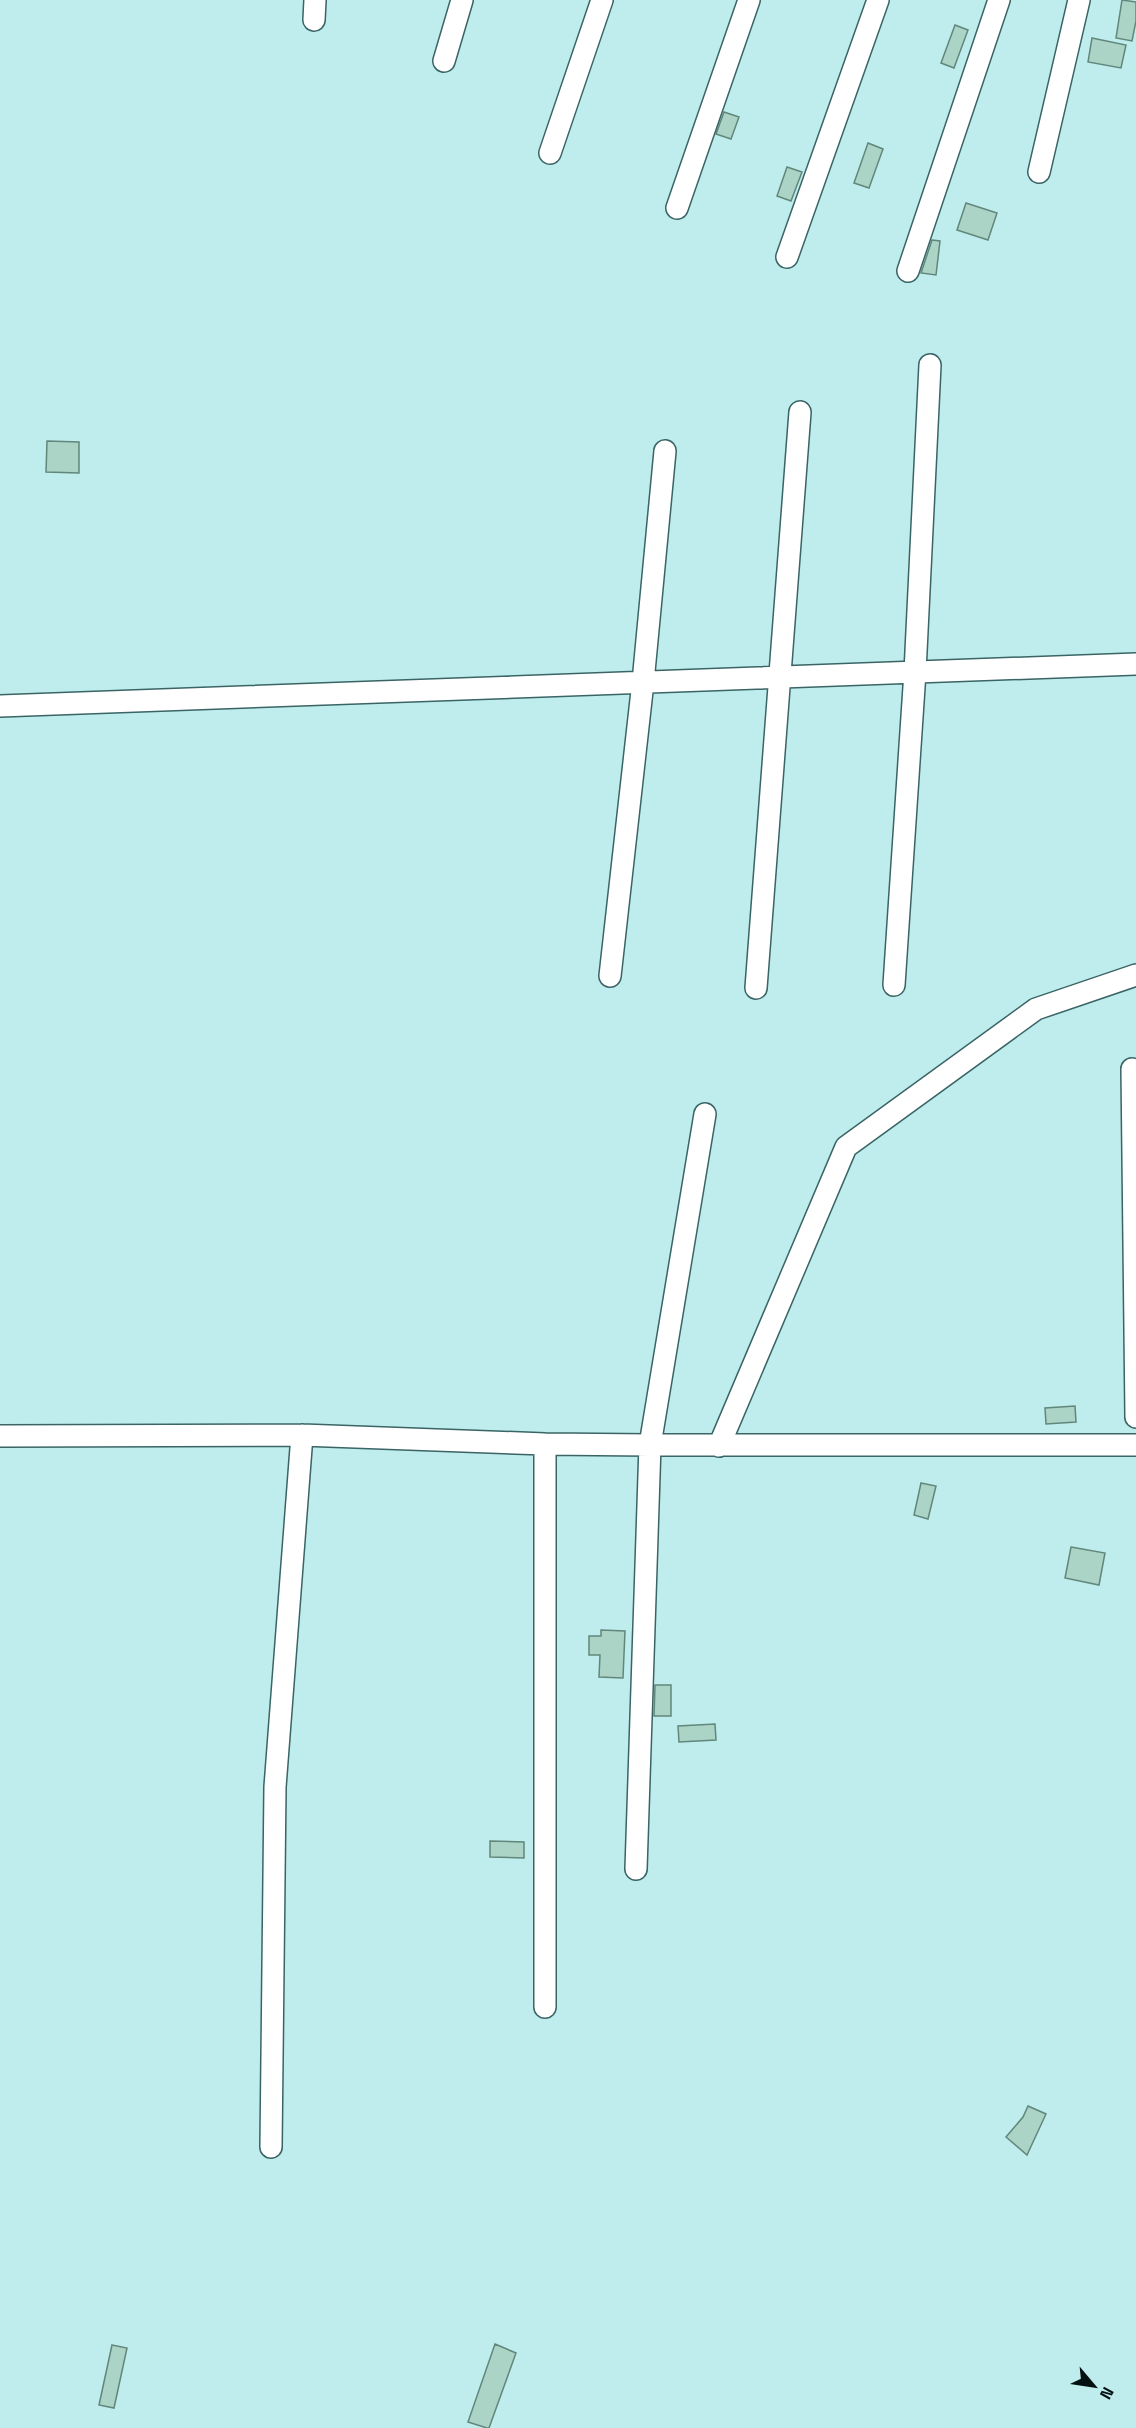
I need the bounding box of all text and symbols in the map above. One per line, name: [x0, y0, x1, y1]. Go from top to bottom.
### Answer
north arrow: [1064, 2356, 1124, 2416]
text: N: [1095, 2383, 1118, 2403]

